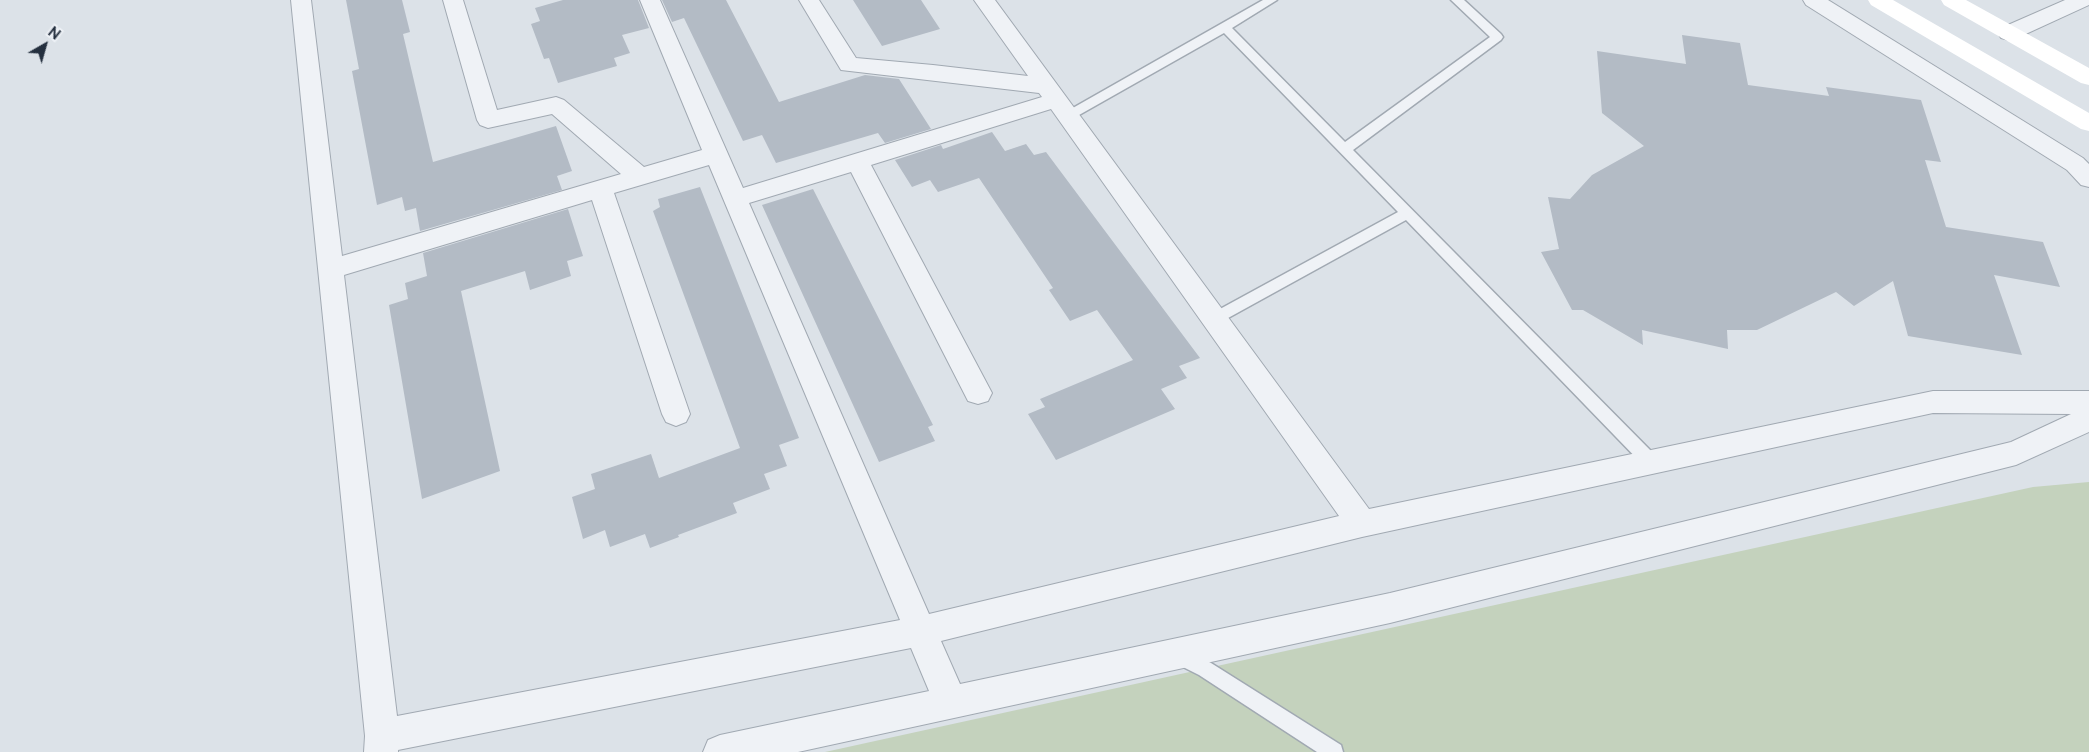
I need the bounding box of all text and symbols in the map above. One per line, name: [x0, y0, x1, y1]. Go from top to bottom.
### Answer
north arrow: [20, 20, 70, 70]
text: N: [45, 24, 63, 43]

